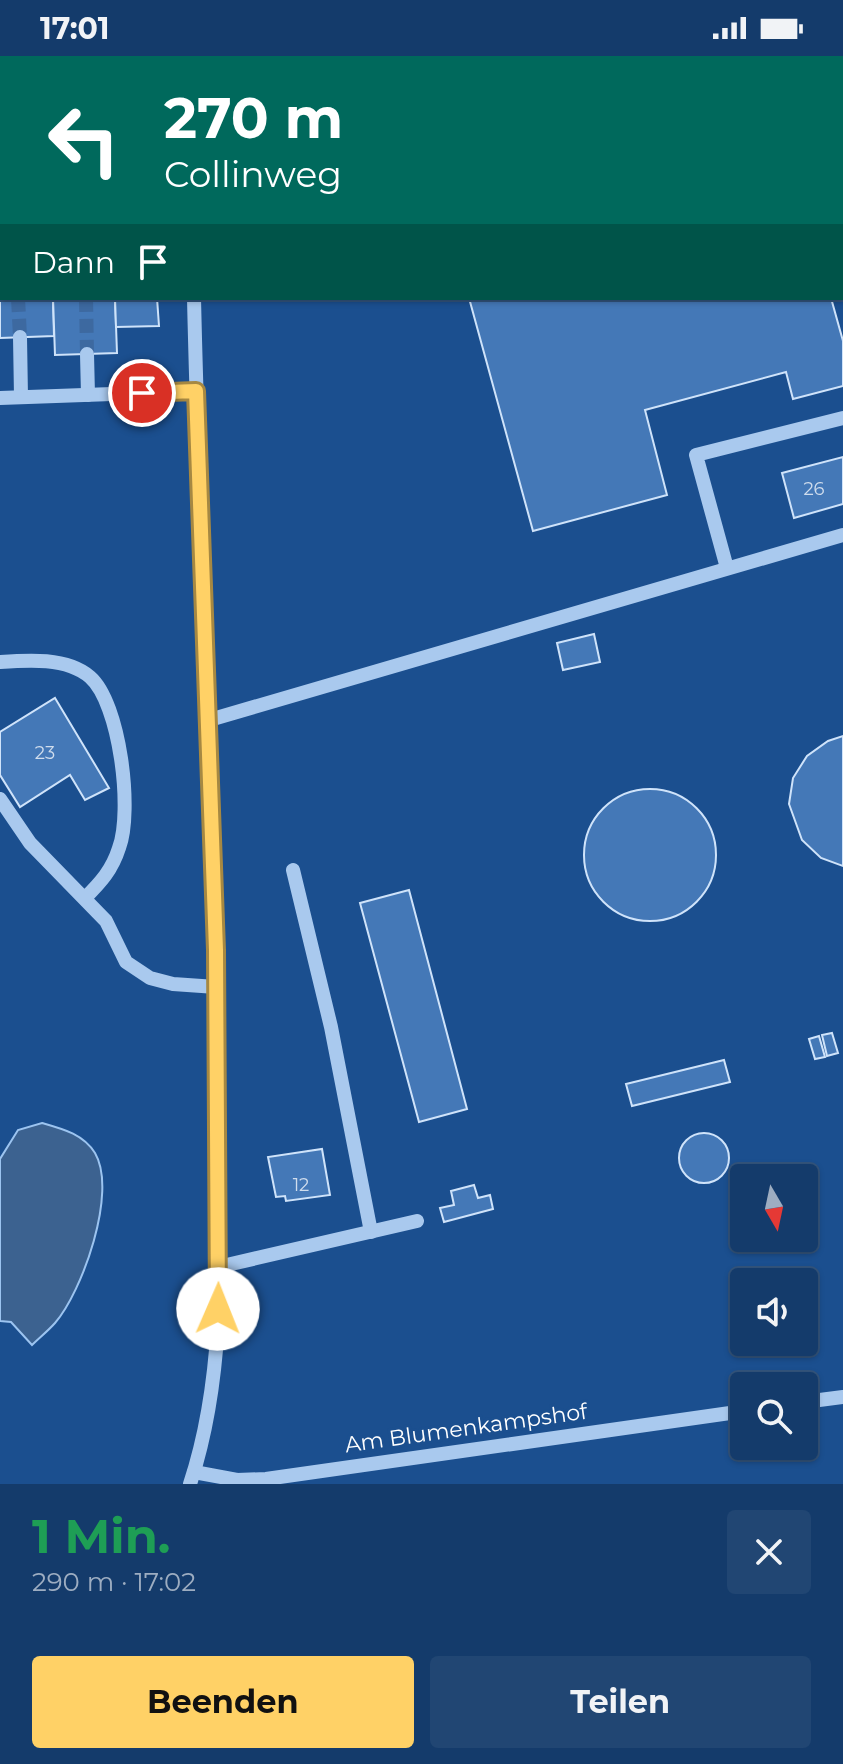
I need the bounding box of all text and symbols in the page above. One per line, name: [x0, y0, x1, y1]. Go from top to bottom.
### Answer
text: 17:01: [40, 10, 110, 47]
text: 270 m: [164, 84, 343, 152]
icon: left: [32, 88, 136, 192]
text: Collinweg: [164, 152, 342, 196]
icon: arrive: [131, 240, 175, 284]
text: Dann: [32, 244, 115, 281]
pin: [108, 359, 176, 427]
icon: arrive: [120, 371, 164, 415]
house number: 26: [803, 478, 825, 500]
house number: 23: [35, 742, 55, 764]
north arrow: [730, 1164, 818, 1252]
map controls: [730, 1164, 818, 1460]
house number: 12: [293, 1174, 309, 1196]
position arrow: [176, 1267, 260, 1351]
button: sound: [730, 1268, 818, 1356]
button: search: [730, 1372, 818, 1460]
street label: Am Blumenkampshof: [343, 1397, 591, 1458]
text: 1 Min.: [32, 1507, 170, 1565]
button: close: [727, 1510, 811, 1594]
text: 290 m · 17:02: [32, 1566, 196, 1598]
button: Beenden: [32, 1656, 414, 1748]
button: Teilen: [430, 1656, 811, 1748]

